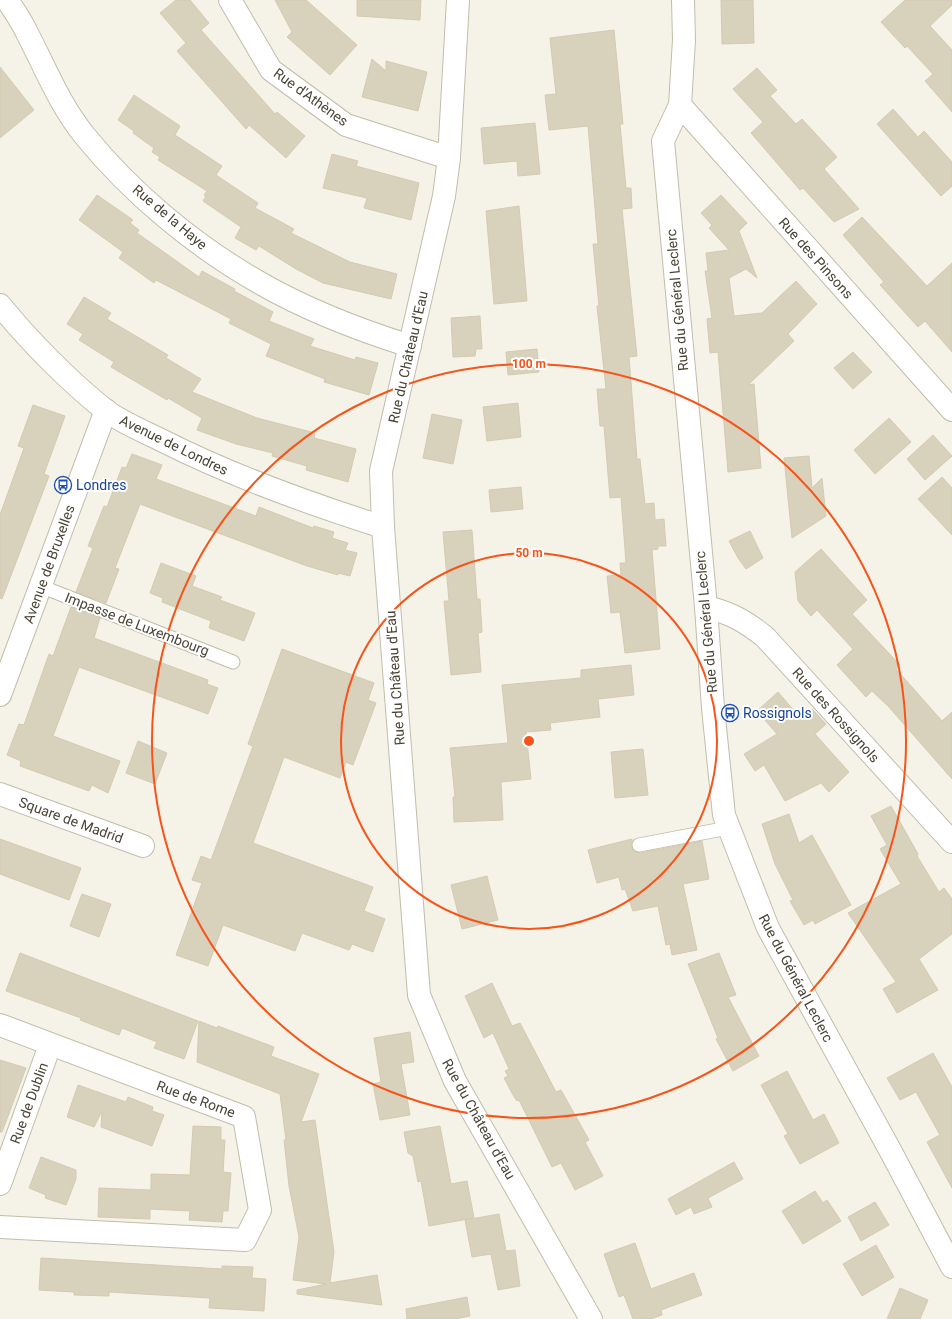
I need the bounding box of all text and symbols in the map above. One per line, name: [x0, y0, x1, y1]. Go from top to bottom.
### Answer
street label: Rue d'Athènes: [271, 65, 351, 129]
street label: Rue de la Haye: [130, 181, 210, 253]
street label: Rue des Pinsons: [775, 214, 857, 302]
street label: Rue du Général Leclerc: [663, 228, 691, 372]
street label: Rue du Château d'Eau: [385, 289, 431, 425]
text: 100 m: [512, 357, 546, 371]
street label: Avenue de Londres: [117, 412, 231, 478]
bus stop icon: Londres: [53, 475, 73, 495]
place label: Londres: [76, 477, 126, 493]
street label: Avenue de Bruxelles: [20, 503, 78, 625]
text: 50 m: [515, 546, 543, 560]
street label: Rue du Général Leclerc: [692, 550, 720, 694]
street label: Impasse de Luxembourg: [63, 589, 211, 659]
street label: Rue du Château d'Eau: [382, 610, 408, 746]
street label: Rue des Rossignols: [789, 664, 883, 766]
bus stop icon: Rossignols: [720, 703, 740, 723]
place label: Rossignols: [743, 705, 812, 721]
centre of rings: [522, 734, 536, 748]
street label: Square de Madrid: [17, 794, 125, 846]
street label: Rue du Général Leclerc: [755, 911, 837, 1045]
street label: Rue du Château d'Eau: [439, 1056, 519, 1182]
street label: Rue de Dublin: [7, 1060, 51, 1146]
street label: Rue de Rome: [155, 1077, 237, 1121]

